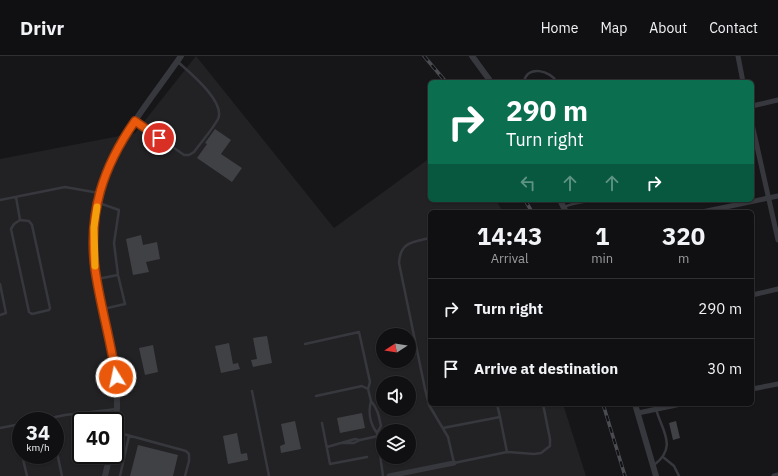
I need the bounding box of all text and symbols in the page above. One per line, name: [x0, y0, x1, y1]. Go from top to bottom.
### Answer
text: Drivr: [20, 16, 64, 40]
text: Home: [541, 19, 578, 37]
text: Map: [600, 19, 627, 37]
text: About: [649, 19, 687, 37]
text: Contact: [709, 19, 758, 37]
text: 290 m: [506, 92, 588, 129]
icon: right: [440, 96, 492, 148]
pin: [142, 121, 176, 155]
icon: arrive: [148, 127, 170, 149]
text: Turn right: [506, 128, 584, 151]
icon: left: [517, 172, 539, 194]
icon: ahead: [559, 172, 581, 194]
icon: ahead: [601, 172, 623, 194]
icon: right: [643, 172, 665, 194]
text: 14:43: [477, 220, 542, 252]
text: 1: [595, 220, 609, 252]
text: 320: [662, 220, 705, 252]
text: Arrival: [491, 250, 529, 267]
text: min: [591, 250, 613, 267]
text: m: [678, 250, 689, 267]
icon: right: [440, 298, 462, 320]
text: Turn right: [474, 299, 543, 318]
text: 290 m: [698, 299, 742, 318]
north arrow: [376, 328, 416, 368]
map controls: [376, 328, 416, 464]
position arrow: [95, 356, 137, 398]
icon: arrive: [440, 358, 462, 380]
text: Arrive at destination: [474, 359, 618, 378]
text: 30 m: [707, 359, 742, 378]
button: sound: [376, 376, 416, 416]
speed limit sign: 40: [72, 412, 124, 464]
text: 34: [26, 419, 50, 446]
button: layers: [376, 424, 416, 464]
text: km/h: [26, 441, 50, 454]

